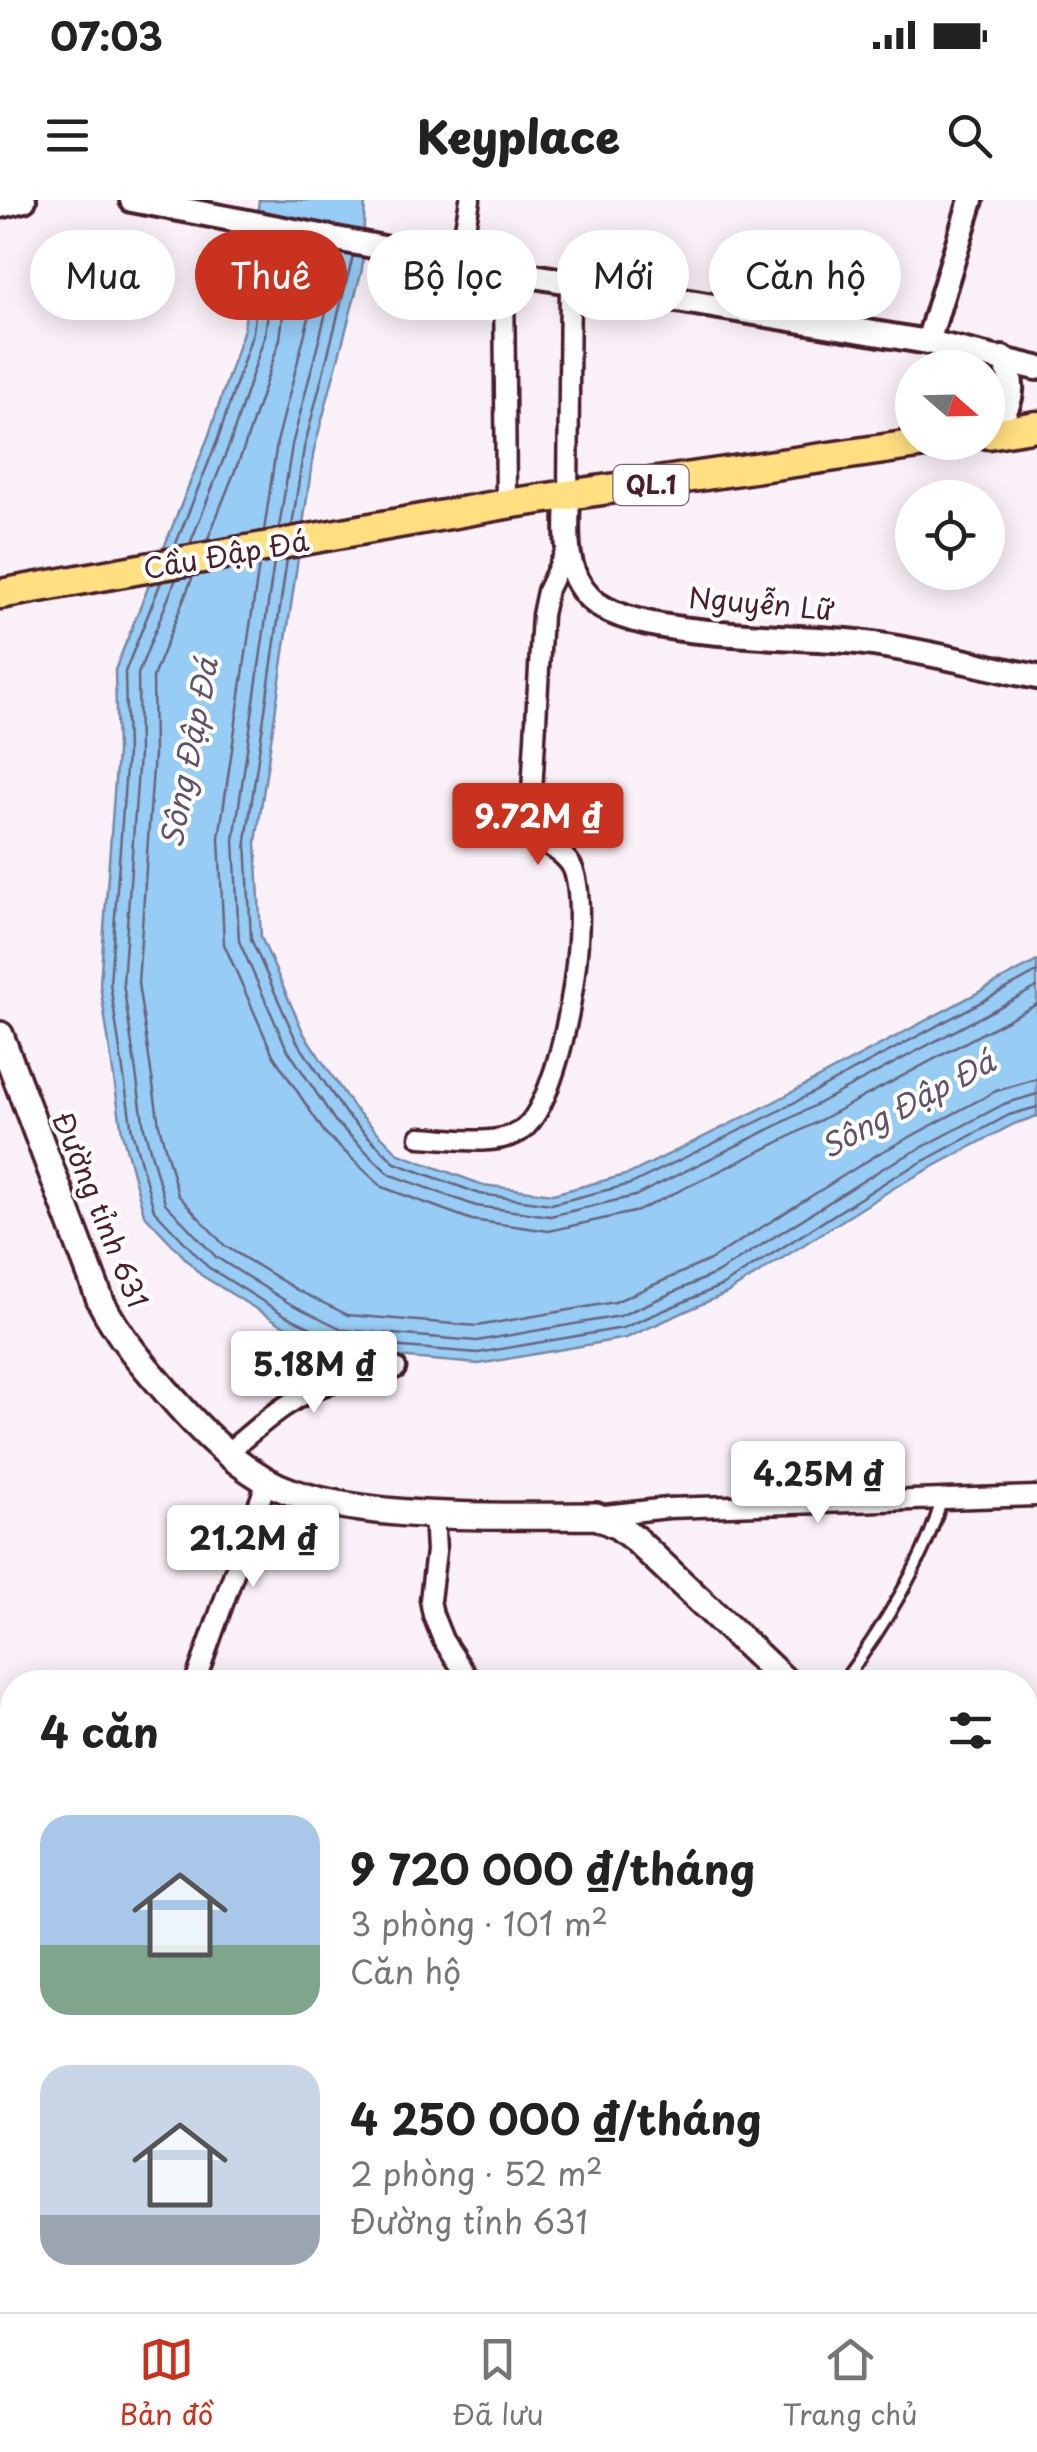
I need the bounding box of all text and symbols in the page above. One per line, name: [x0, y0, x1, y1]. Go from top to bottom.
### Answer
text: 07:03: [50, 7, 163, 64]
text: Keyplace: [417, 101, 620, 169]
icon: menu: [40, 108, 95, 163]
icon: search: [942, 108, 997, 163]
chip: Mua: [30, 230, 175, 320]
chip: Thuê: [195, 230, 347, 320]
chip: Bộ lọc: [367, 230, 537, 320]
chip: Mới: [557, 230, 689, 320]
chip: Căn hộ: [709, 230, 901, 320]
north arrow: [895, 350, 1005, 460]
map controls: [895, 350, 1005, 590]
road number: QL.1: [614, 465, 688, 505]
button: locate: [895, 480, 1005, 590]
street label: Cầu Đập Đá: [140, 518, 312, 589]
street label: Nguyễn Lữ: [687, 575, 837, 630]
water label: Sông Đập Đá: [147, 652, 228, 851]
pin: 9.72M ₫: [446, 783, 630, 868]
text: 9.72M ₫: [474, 791, 602, 839]
water label: Sông Đập Đá: [811, 1037, 1004, 1168]
street label: Đường tỉnh 631: [42, 1105, 160, 1314]
pin: 5.18M ₫: [222, 1331, 406, 1416]
text: 5.18M ₫: [253, 1339, 375, 1387]
pin: 4.25M ₫: [726, 1441, 910, 1526]
text: 4.25M ₫: [753, 1449, 883, 1497]
pin: 21.2M ₫: [161, 1505, 345, 1590]
text: 21.2M ₫: [189, 1513, 317, 1561]
text: 4 căn: [40, 1699, 159, 1762]
icon: filters: [943, 1703, 998, 1758]
text: 9 720 000 ₫/tháng: [350, 1836, 755, 1899]
icon: home: [120, 1855, 240, 1975]
text: 3 phòng · 101 m²: [350, 1899, 608, 1947]
text: Căn hộ: [350, 1947, 461, 1995]
text: 4 250 000 ₫/tháng: [350, 2086, 762, 2149]
icon: home: [120, 2105, 240, 2225]
text: 2 phòng · 52 m²: [350, 2149, 603, 2197]
text: Đường tỉnh 631: [350, 2197, 588, 2245]
tab: Bản đồ: [119, 2332, 213, 2435]
tab: Đã lưu: [452, 2332, 544, 2435]
tab: Trang chủ: [783, 2332, 918, 2435]

